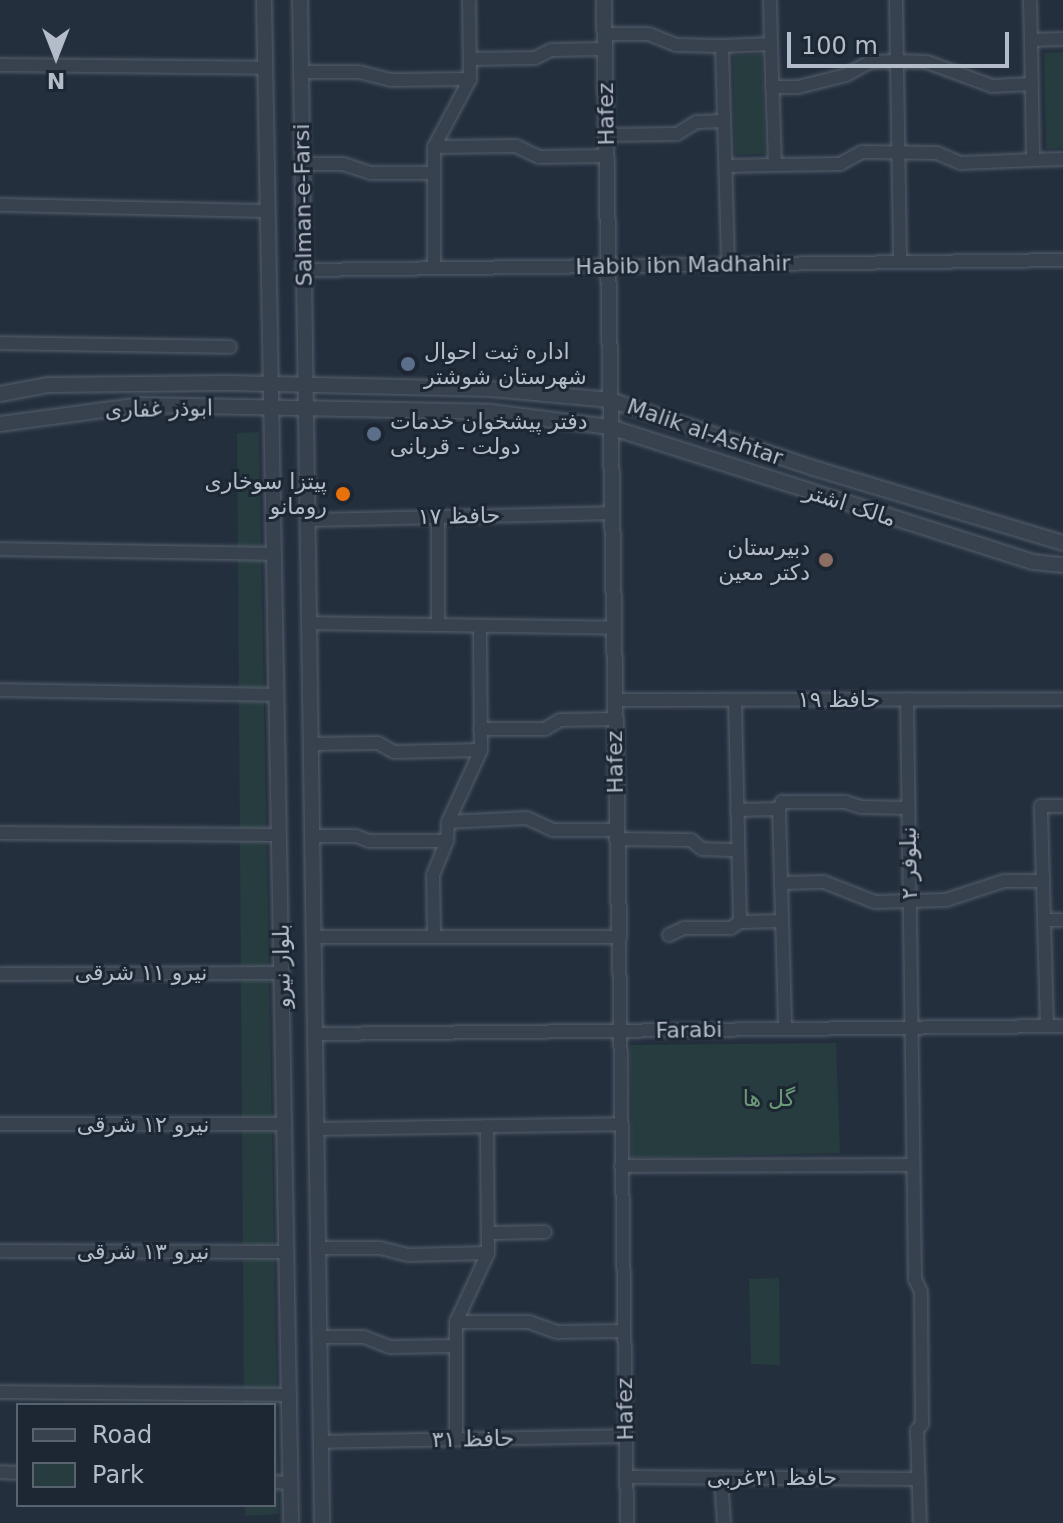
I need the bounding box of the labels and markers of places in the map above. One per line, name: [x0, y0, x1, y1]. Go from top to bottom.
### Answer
place label: اداره ثبت احوال شهرستان شوشتر: [424, 338, 587, 390]
marker: اداره ثبت احوال شهرستان شوشتر: [399, 355, 417, 373]
place label: دفتر پیشخوان خدمات دولت - قربانی: [390, 408, 588, 460]
marker: دفتر پیشخوان خدمات دولت - قربانی: [365, 425, 383, 443]
place label: پیتزا سوخاری رومانو: [204, 468, 327, 520]
marker: پیتزا سوخاری رومانو: [334, 485, 352, 503]
place label: دبیرستان دکتر معین: [718, 534, 810, 586]
marker: دبیرستان دکتر معین: [817, 551, 835, 569]

